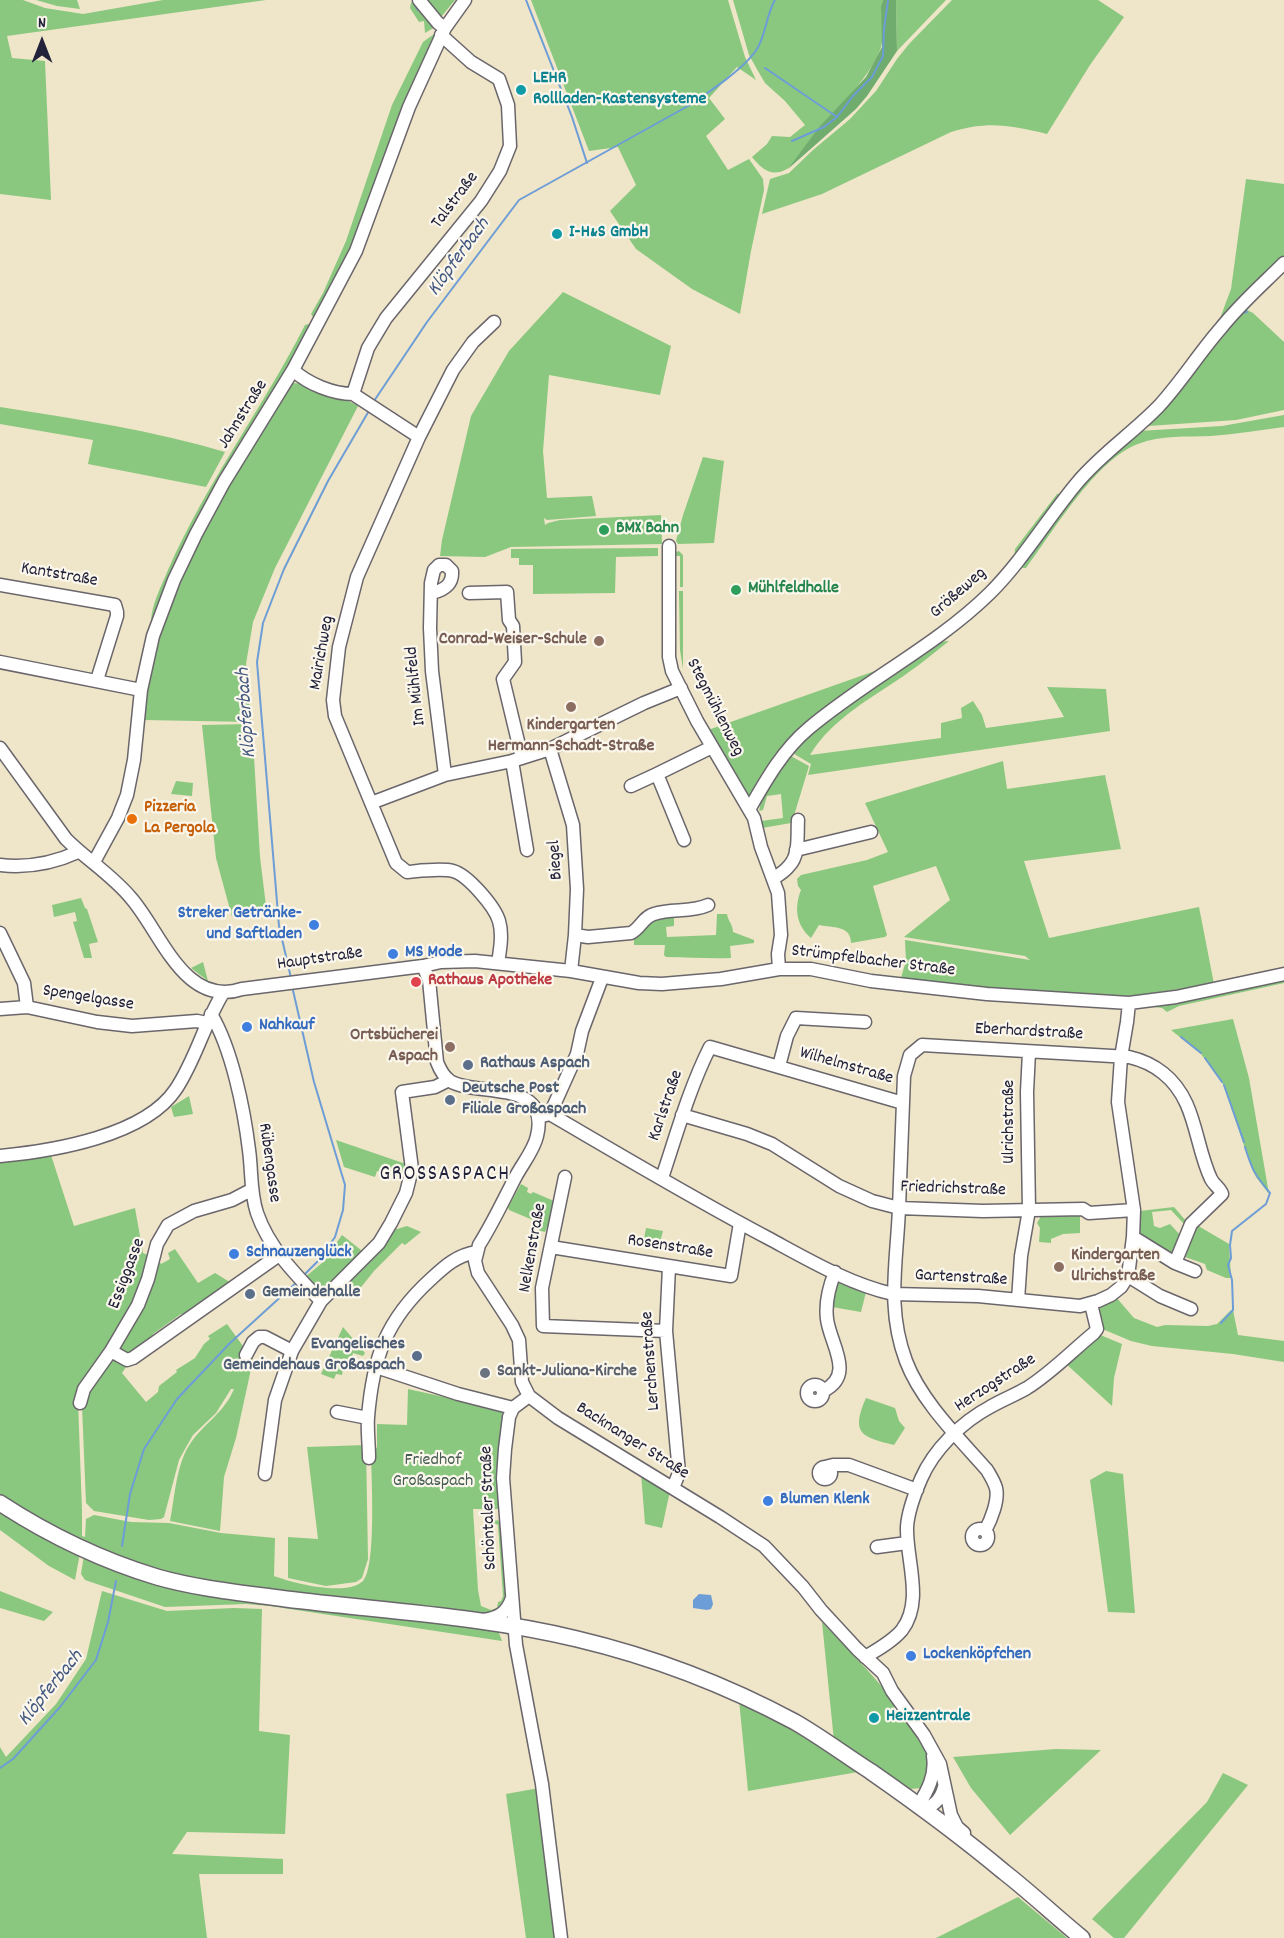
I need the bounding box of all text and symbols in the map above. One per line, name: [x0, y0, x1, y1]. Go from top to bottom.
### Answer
north arrow: [12, 12, 72, 72]
text: N: [38, 12, 46, 35]
place label: LEHR Rollladen-Kastensysteme: [533, 69, 706, 112]
marker: LEHR Rollladen-Kastensysteme: [514, 83, 528, 97]
street label: Talstraße: [428, 168, 484, 234]
water label: Klöpferbach: [424, 214, 496, 302]
place label: I-H&S GmbH: [569, 223, 648, 245]
marker: I-H&S GmbH: [550, 227, 564, 241]
street label: Jahnstraße: [214, 376, 274, 454]
place label: BMX Bahn: [616, 519, 679, 541]
marker: BMX Bahn: [597, 523, 611, 537]
street label: Kantstraße: [19, 559, 99, 593]
street label: Größeweg: [926, 564, 992, 624]
place label: Mühlfeldhalle: [748, 579, 839, 601]
marker: Mühlfeldhalle: [729, 583, 743, 597]
street label: Mairichweg: [306, 614, 340, 692]
place label: Conrad-Weiser-Schule: [439, 630, 587, 652]
marker: Conrad-Weiser-Schule: [592, 634, 606, 648]
street label: Im Mühlfeld: [402, 645, 432, 727]
street label: Stegmühlenweg: [680, 656, 748, 760]
water label: Klöpferbach: [233, 667, 263, 759]
marker: Kindergarten Hermann-Schadt-Straße: [564, 700, 578, 714]
place label: Kindergarten Hermann-Schadt-Straße: [488, 716, 654, 758]
place label: Pizzeria La Pergola: [144, 798, 215, 840]
marker: Pizzeria La Pergola: [125, 812, 139, 826]
street label: Biegel: [545, 839, 569, 881]
place label: Streker Getränke- und Saftladen: [178, 904, 302, 946]
marker: Streker Getränke- und Saftladen: [307, 918, 321, 932]
street label: Strümpfelbacher Straße: [790, 941, 956, 983]
street label: Hauptstraße: [276, 943, 364, 977]
place label: MS Mode: [405, 943, 463, 965]
marker: MS Mode: [386, 947, 400, 961]
place label: Rathaus Apotheke: [428, 971, 552, 993]
marker: Rathaus Apotheke: [409, 975, 423, 989]
street label: Spengelgasse: [41, 981, 135, 1017]
place label: Nahkauf: [259, 1016, 314, 1038]
street label: Eberhardstraße: [974, 1019, 1084, 1047]
marker: Nahkauf: [240, 1020, 254, 1034]
place label: Ortsbücherei Aspach: [350, 1026, 438, 1068]
marker: Ortsbücherei Aspach: [443, 1040, 457, 1054]
street label: Wilhelmstraße: [797, 1043, 895, 1091]
place label: Rathaus Aspach: [480, 1054, 590, 1076]
marker: Rathaus Aspach: [461, 1058, 475, 1072]
street label: Karlstraße: [645, 1068, 689, 1144]
place label: Deutsche Post Filiale Großaspach: [462, 1079, 586, 1122]
street label: Ulrichstraße: [1000, 1080, 1022, 1164]
marker: Deutsche Post Filiale Großaspach: [443, 1093, 457, 1107]
street label: Rübengasse: [252, 1122, 284, 1204]
district label: GROSSASPACH: [380, 1163, 510, 1189]
street label: Friedrichstraße: [900, 1177, 1006, 1203]
street label: Nelkenstraße: [516, 1202, 552, 1294]
street label: Rosenstraße: [626, 1231, 714, 1265]
street label: Essiggasse: [105, 1236, 151, 1312]
place label: Schnauzenglück: [246, 1243, 352, 1265]
place label: Kindergarten Ulrichstraße: [1071, 1246, 1160, 1288]
marker: Schnauzenglück: [227, 1247, 241, 1261]
marker: Kindergarten Ulrichstraße: [1052, 1260, 1066, 1274]
street label: Gartenstraße: [914, 1266, 1008, 1292]
place label: Gemeindehalle: [262, 1283, 360, 1305]
marker: Gemeindehalle: [243, 1287, 257, 1301]
street label: Lerchenstraße: [638, 1311, 666, 1411]
place label: Evangelisches Gemeindehaus Großaspach: [223, 1335, 405, 1378]
marker: Evangelisches Gemeindehaus Großaspach: [410, 1349, 424, 1363]
street label: Herzogstraße: [951, 1350, 1041, 1418]
place label: Sankt-Juliana-Kirche: [497, 1362, 637, 1384]
marker: Sankt-Juliana-Kirche: [478, 1366, 492, 1380]
street label: Backnanger Straße: [571, 1399, 693, 1485]
street label: Schöntaler Straße: [477, 1446, 503, 1570]
park label: Friedhof Großaspach: [393, 1451, 473, 1494]
place label: Blumen Klenk: [780, 1490, 870, 1512]
marker: Blumen Klenk: [761, 1494, 775, 1508]
place label: Lockenköpfchen: [923, 1645, 1031, 1667]
water label: Klöpferbach: [14, 1646, 90, 1732]
marker: Lockenköpfchen: [904, 1649, 918, 1663]
place label: Heizzentrale: [886, 1707, 970, 1729]
marker: Heizzentrale: [867, 1711, 881, 1725]

